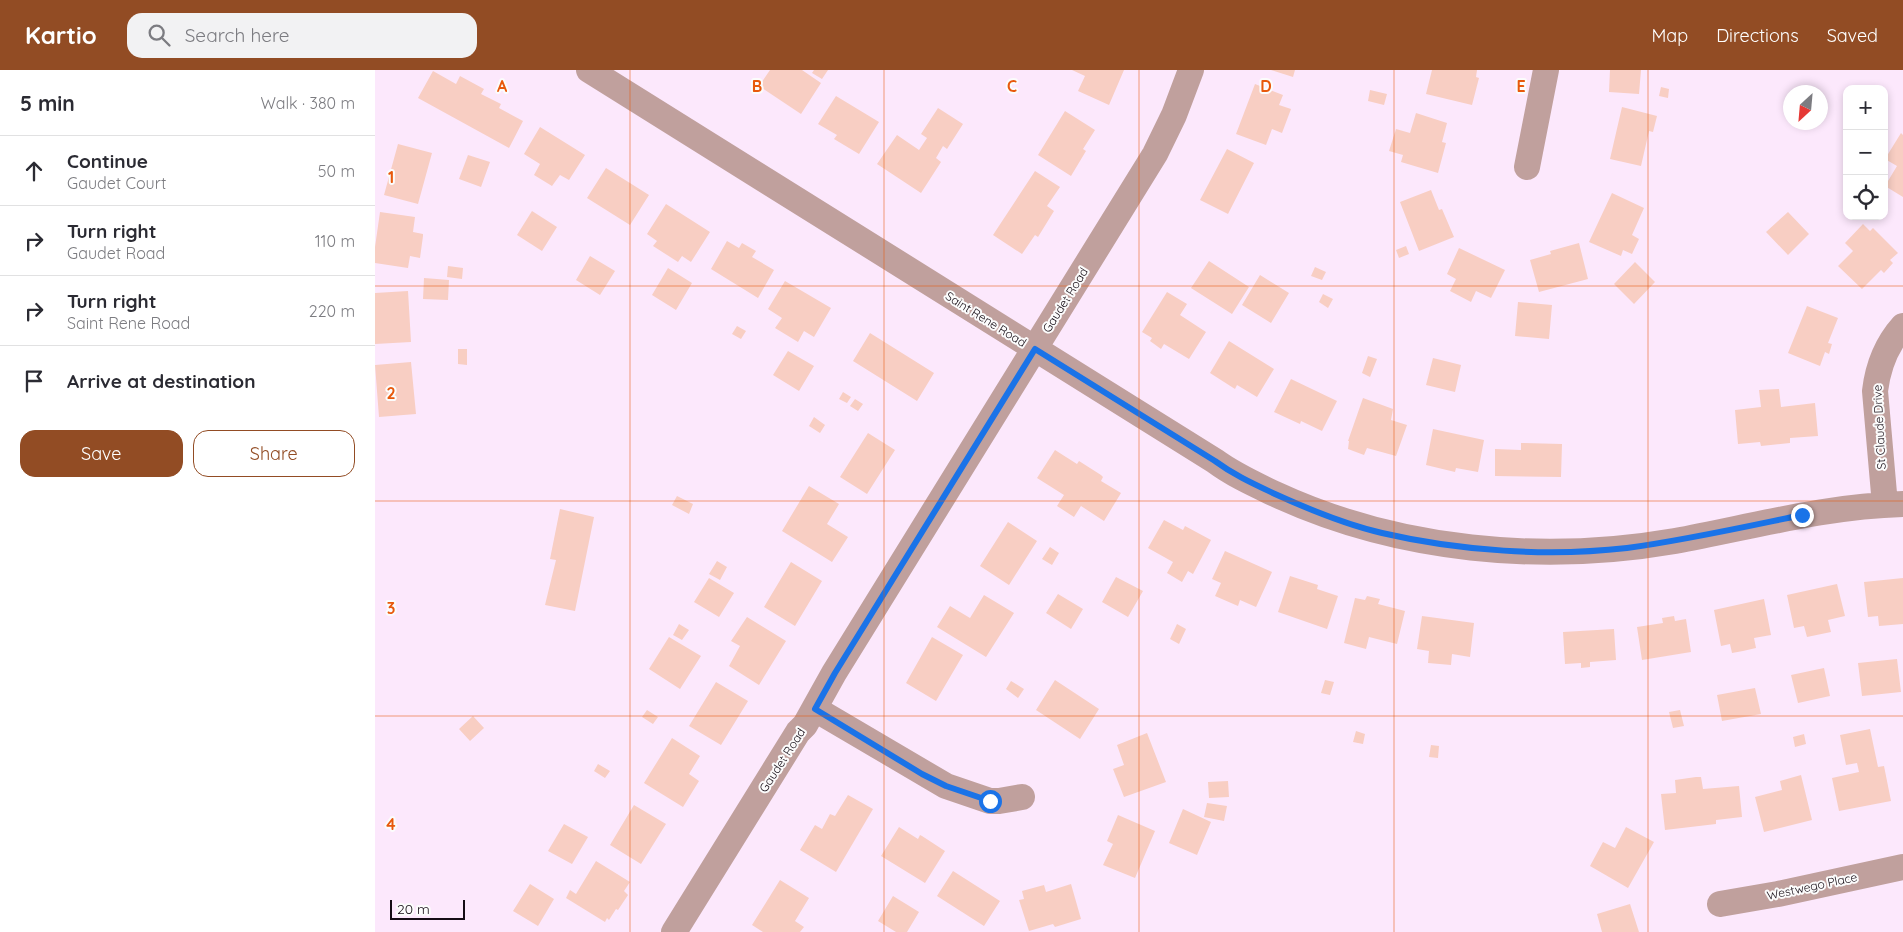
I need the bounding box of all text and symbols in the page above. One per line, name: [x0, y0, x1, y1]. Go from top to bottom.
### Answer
search box: [127, 13, 477, 58]
text: Kartio: [25, 20, 97, 50]
icon: search: [145, 21, 173, 49]
text: Search here: [185, 23, 290, 47]
text: Map: [1651, 24, 1688, 47]
text: Directions: [1716, 24, 1799, 47]
text: Saved: [1827, 24, 1878, 47]
text: A: [497, 76, 508, 96]
text: B: [752, 76, 762, 96]
text: C: [1007, 76, 1017, 96]
text: D: [1260, 76, 1272, 96]
text: E: [1516, 76, 1526, 96]
north arrow: [1783, 85, 1828, 130]
map controls: [1843, 85, 1888, 220]
button: +: [1843, 85, 1888, 130]
text: 5 min: [20, 90, 75, 116]
text: Walk · 380 m: [260, 93, 355, 113]
button: −: [1843, 130, 1888, 175]
text: Continue: [67, 149, 148, 173]
icon: ahead: [20, 157, 48, 185]
text: 50 m: [318, 161, 355, 181]
text: 1: [388, 167, 394, 187]
text: Gaudet Court: [67, 173, 166, 193]
button: locate: [1843, 175, 1888, 220]
text: Turn right: [67, 219, 156, 243]
icon: right: [20, 227, 48, 255]
text: 110 m: [315, 231, 355, 251]
text: Gaudet Road: [67, 243, 165, 263]
street label: Gaudet Road: [1039, 265, 1091, 335]
street label: Saint Rene Road: [943, 288, 1029, 350]
text: Turn right: [67, 289, 156, 313]
icon: right: [20, 297, 48, 325]
text: 220 m: [309, 301, 355, 321]
text: Saint Rene Road: [67, 313, 190, 333]
icon: arrive: [20, 367, 48, 395]
text: Arrive at destination: [67, 369, 256, 393]
text: 2: [386, 383, 396, 403]
street label: St Claude Drive: [1869, 384, 1889, 470]
button: Save: [20, 430, 183, 477]
button: Share: [193, 430, 355, 477]
route end: [1791, 504, 1814, 527]
text: 3: [387, 598, 395, 618]
street label: Gaudet Road: [756, 725, 808, 795]
route start: [979, 790, 1002, 813]
text: 4: [386, 814, 396, 834]
street label: Westwego Place: [1765, 869, 1859, 903]
scale bar: [390, 897, 465, 920]
text: 20 m: [397, 900, 430, 918]

